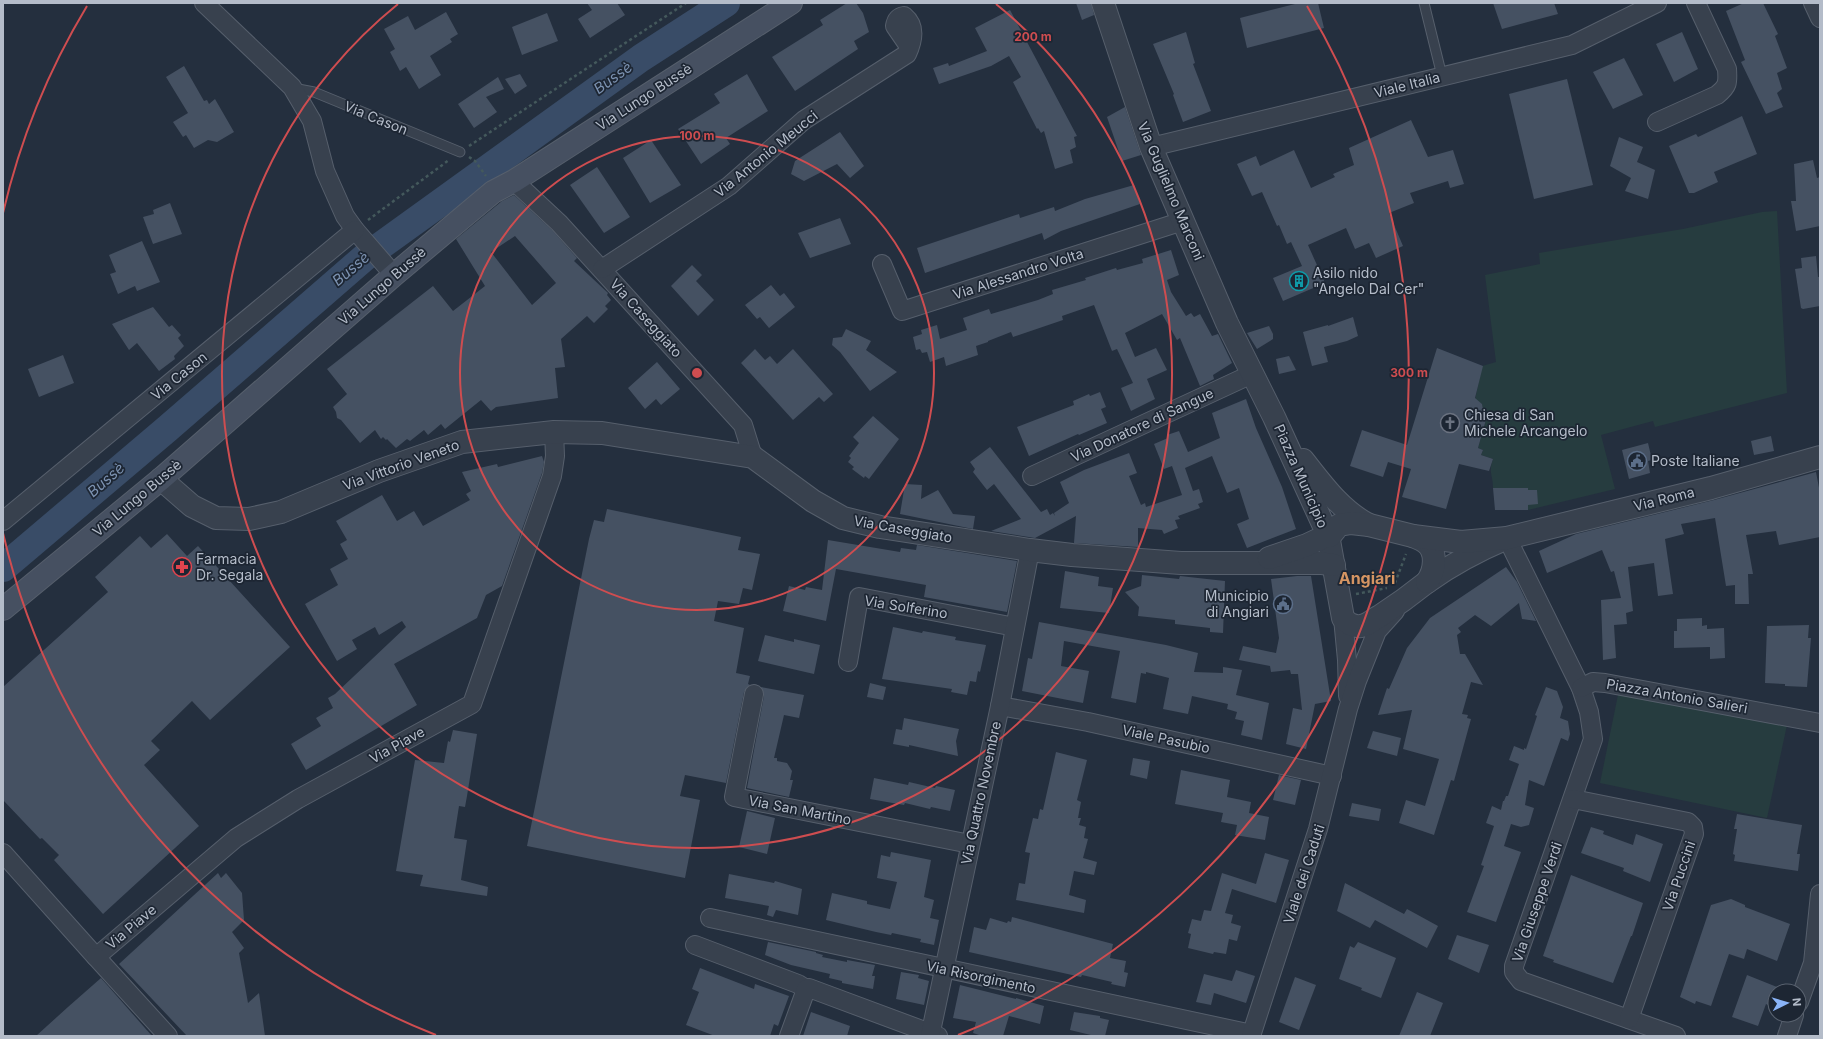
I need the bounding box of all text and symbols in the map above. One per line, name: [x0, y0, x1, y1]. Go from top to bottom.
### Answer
text: 200 m: [1014, 29, 1052, 44]
water label: Bussè: [590, 57, 636, 98]
street label: Via Lungo Bussè: [593, 59, 695, 134]
street label: Viale Italia: [1372, 68, 1442, 101]
street label: Via Cason: [342, 97, 410, 138]
street label: Via Antonio Meucci: [711, 107, 821, 201]
street label: Via Guglielmo Marconi: [1135, 119, 1208, 263]
text: 100 m: [679, 128, 715, 143]
street label: Via Lungo Bussè: [334, 243, 429, 328]
street label: Via Alessandro Volta: [950, 244, 1085, 303]
water label: Bussè: [328, 247, 373, 290]
place label: Asilo nido "Angelo Dal Cer": [1313, 264, 1424, 297]
building icon: Asilo nido "Angelo Dal Cer": [1288, 270, 1310, 292]
street label: Via Caseggiato: [607, 275, 686, 360]
street label: Via Cason: [147, 348, 210, 403]
text: 300 m: [1390, 365, 1428, 380]
centre of rings: [690, 366, 704, 380]
street label: Via Donatore di Sangue: [1068, 384, 1216, 465]
place label: Chiesa di San Michele Arcangelo: [1464, 406, 1587, 439]
church icon: Chiesa di San Michele Arcangelo: [1439, 412, 1461, 434]
street label: Piazza Municipio: [1271, 421, 1332, 530]
street label: Via Vittorio Veneto: [340, 436, 461, 493]
public building icon: Poste Italiane: [1626, 450, 1648, 472]
place label: Poste Italiane: [1651, 452, 1740, 469]
street label: Via Lungo Bussè: [89, 456, 185, 540]
water label: Bussè: [83, 458, 128, 501]
street label: Via Roma: [1632, 483, 1696, 514]
street label: Via Caseggiato: [852, 511, 954, 546]
place label: Farmacia Dr. Segala: [196, 550, 263, 583]
pharmacy icon: Farmacia Dr. Segala: [171, 556, 193, 578]
district label: Angiari: [1339, 568, 1395, 588]
place label: Municipio di Angiari: [1205, 587, 1269, 620]
street label: Via Solferino: [863, 592, 949, 621]
public building icon: Municipio di Angiari: [1272, 593, 1294, 615]
street label: Piazza Antonio Salieri: [1605, 675, 1749, 716]
street label: Via Quattro Novembre: [957, 720, 1004, 866]
street label: Viale Pasubio: [1121, 721, 1212, 756]
street label: Via Piave: [366, 722, 427, 767]
street label: Via San Martino: [747, 791, 853, 828]
street label: Viale dei Caduti: [1279, 822, 1328, 926]
street label: Via Puccini: [1659, 838, 1698, 913]
street label: Via Giuseppe Verdi: [1508, 840, 1565, 964]
street label: Via Piave: [102, 901, 159, 953]
street label: Via Risorgimento: [925, 957, 1037, 996]
north arrow: [1767, 983, 1807, 1023]
text: N: [1790, 997, 1804, 1007]

